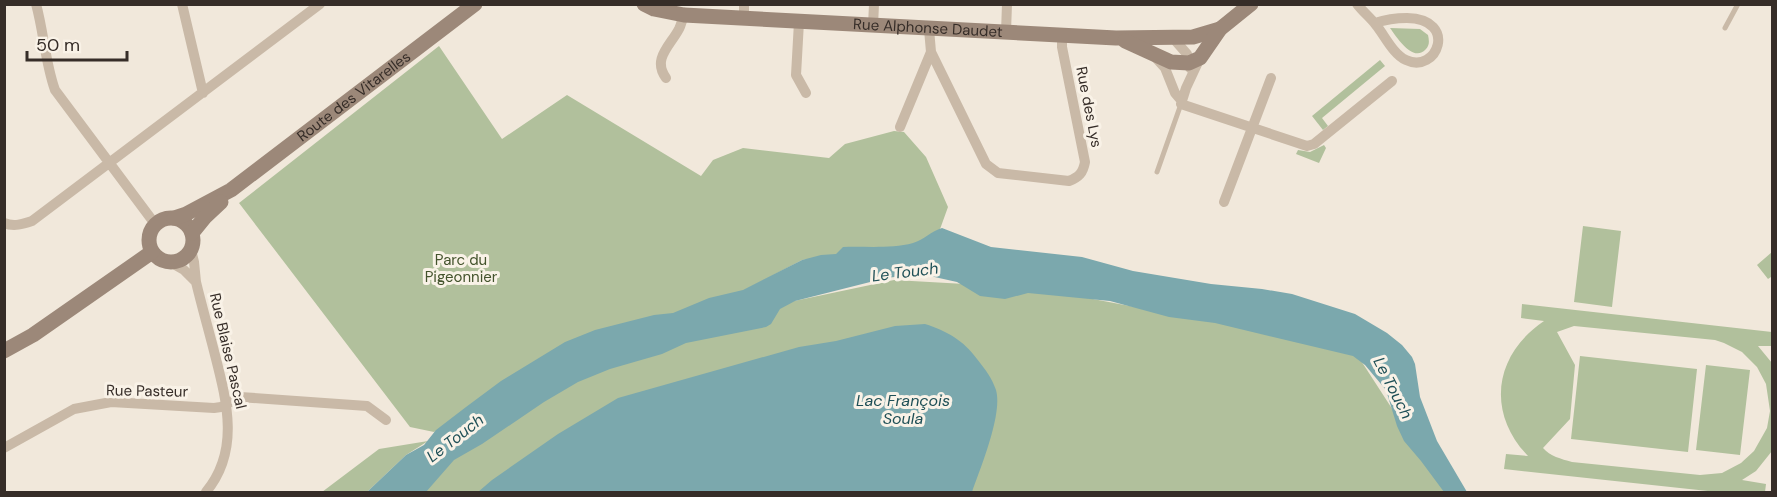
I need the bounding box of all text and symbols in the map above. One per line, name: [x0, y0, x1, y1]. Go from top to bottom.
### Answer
street label: Rue Alphonse Daudet: [853, 14, 1003, 42]
scale bar: [27, 24, 128, 62]
text: 50 m: [36, 33, 80, 57]
street label: Route des Vitarelles: [293, 47, 415, 146]
street label: Rue des Lys: [1071, 65, 1107, 149]
park label: Parc du Pigeonnier: [425, 250, 498, 287]
water label: Le Touch: [871, 258, 939, 286]
street label: Rue Blaise Pascal: [205, 291, 251, 411]
water label: Le Touch: [1368, 354, 1418, 422]
street label: Rue Pasteur: [106, 380, 189, 402]
water label: Lac François Soula: [856, 390, 950, 429]
water label: Le Touch: [422, 409, 488, 467]

